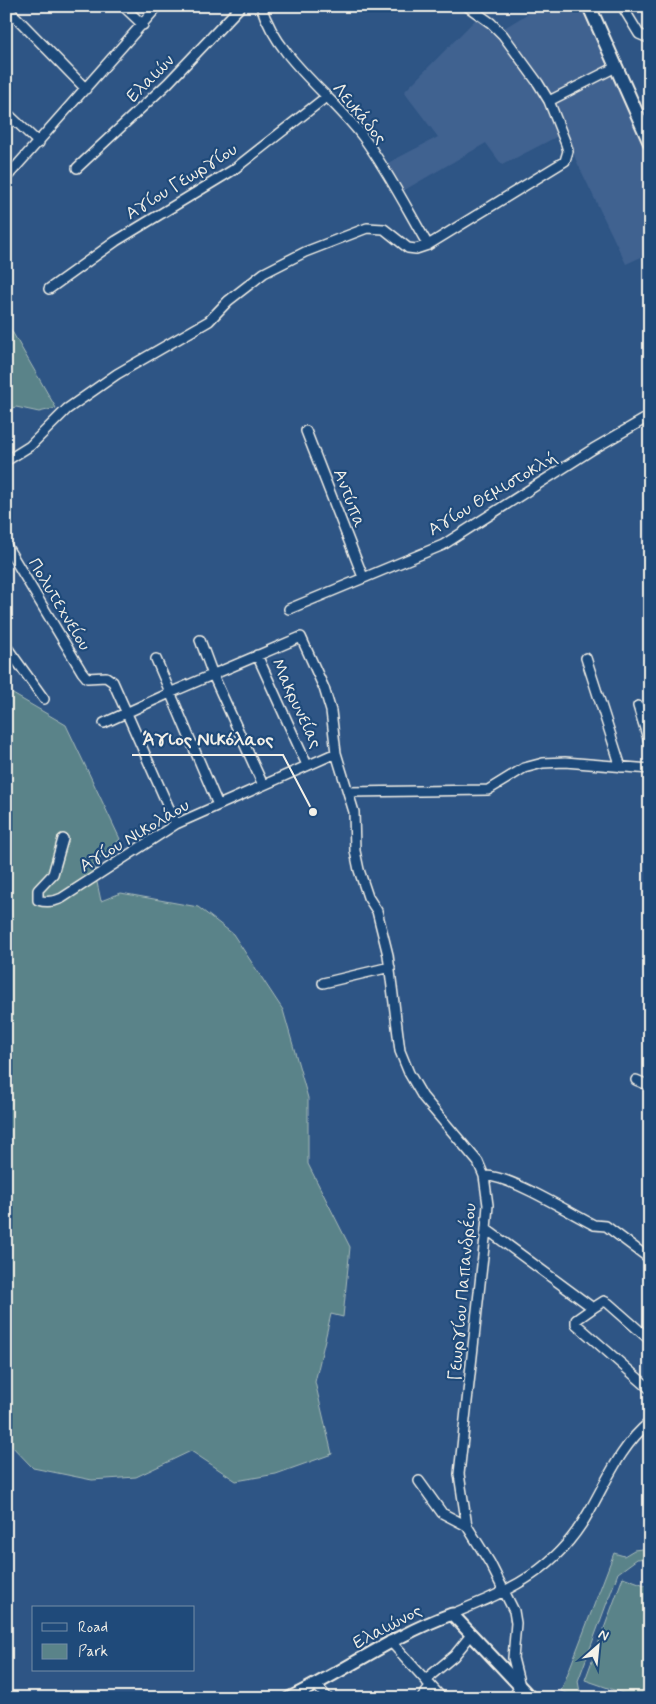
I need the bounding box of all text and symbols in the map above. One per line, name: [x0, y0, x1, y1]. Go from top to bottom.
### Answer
street label: Ελαιών: [121, 49, 180, 108]
street label: Λευκάδος: [326, 78, 392, 150]
street label: Αγίου Γεωργίου: [121, 138, 242, 226]
street label: Αγίου Θεμιστοκλή: [423, 446, 562, 542]
street label: Αντύπα: [327, 465, 371, 531]
street label: Πολυτεχνείου: [22, 554, 96, 655]
street label: Μακρυνείας: [265, 655, 327, 752]
callout: Άγιος Νικόλαος: [132, 721, 283, 755]
text: Άγιος Νικόλαος: [142, 727, 274, 752]
street label: Αγίου Νικολάου: [75, 793, 194, 878]
street label: Γεωργίου Παπανδρέου: [442, 1202, 483, 1382]
street label: Ελαιώνος: [349, 1599, 426, 1655]
legend: [32, 1606, 195, 1672]
text: Road: [78, 1618, 108, 1638]
north arrow: [574, 1622, 624, 1672]
text: N: [595, 1625, 612, 1645]
text: Park: [78, 1642, 108, 1662]

